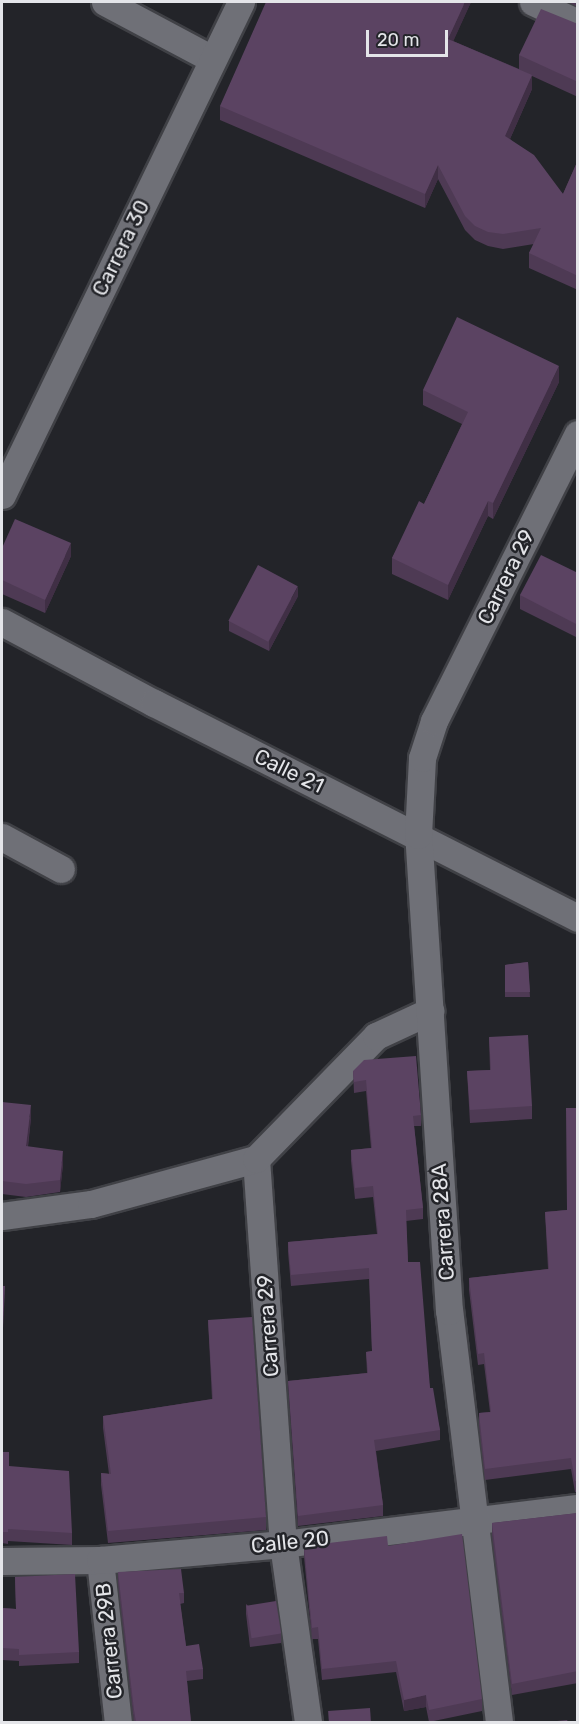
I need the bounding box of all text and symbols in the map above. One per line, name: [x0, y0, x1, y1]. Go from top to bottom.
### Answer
scale bar: [369, 18, 452, 56]
text: 20 m: [377, 29, 419, 51]
street label: Carrera 30: [87, 196, 155, 300]
street label: Carrera 29: [472, 525, 540, 629]
street label: Calle 21: [250, 743, 328, 799]
street label: Carrera 28A: [426, 1163, 460, 1281]
street label: Carrera 29: [252, 1274, 284, 1378]
street label: Calle 20: [250, 1525, 330, 1559]
street label: Carrera 29B: [90, 1582, 128, 1700]

